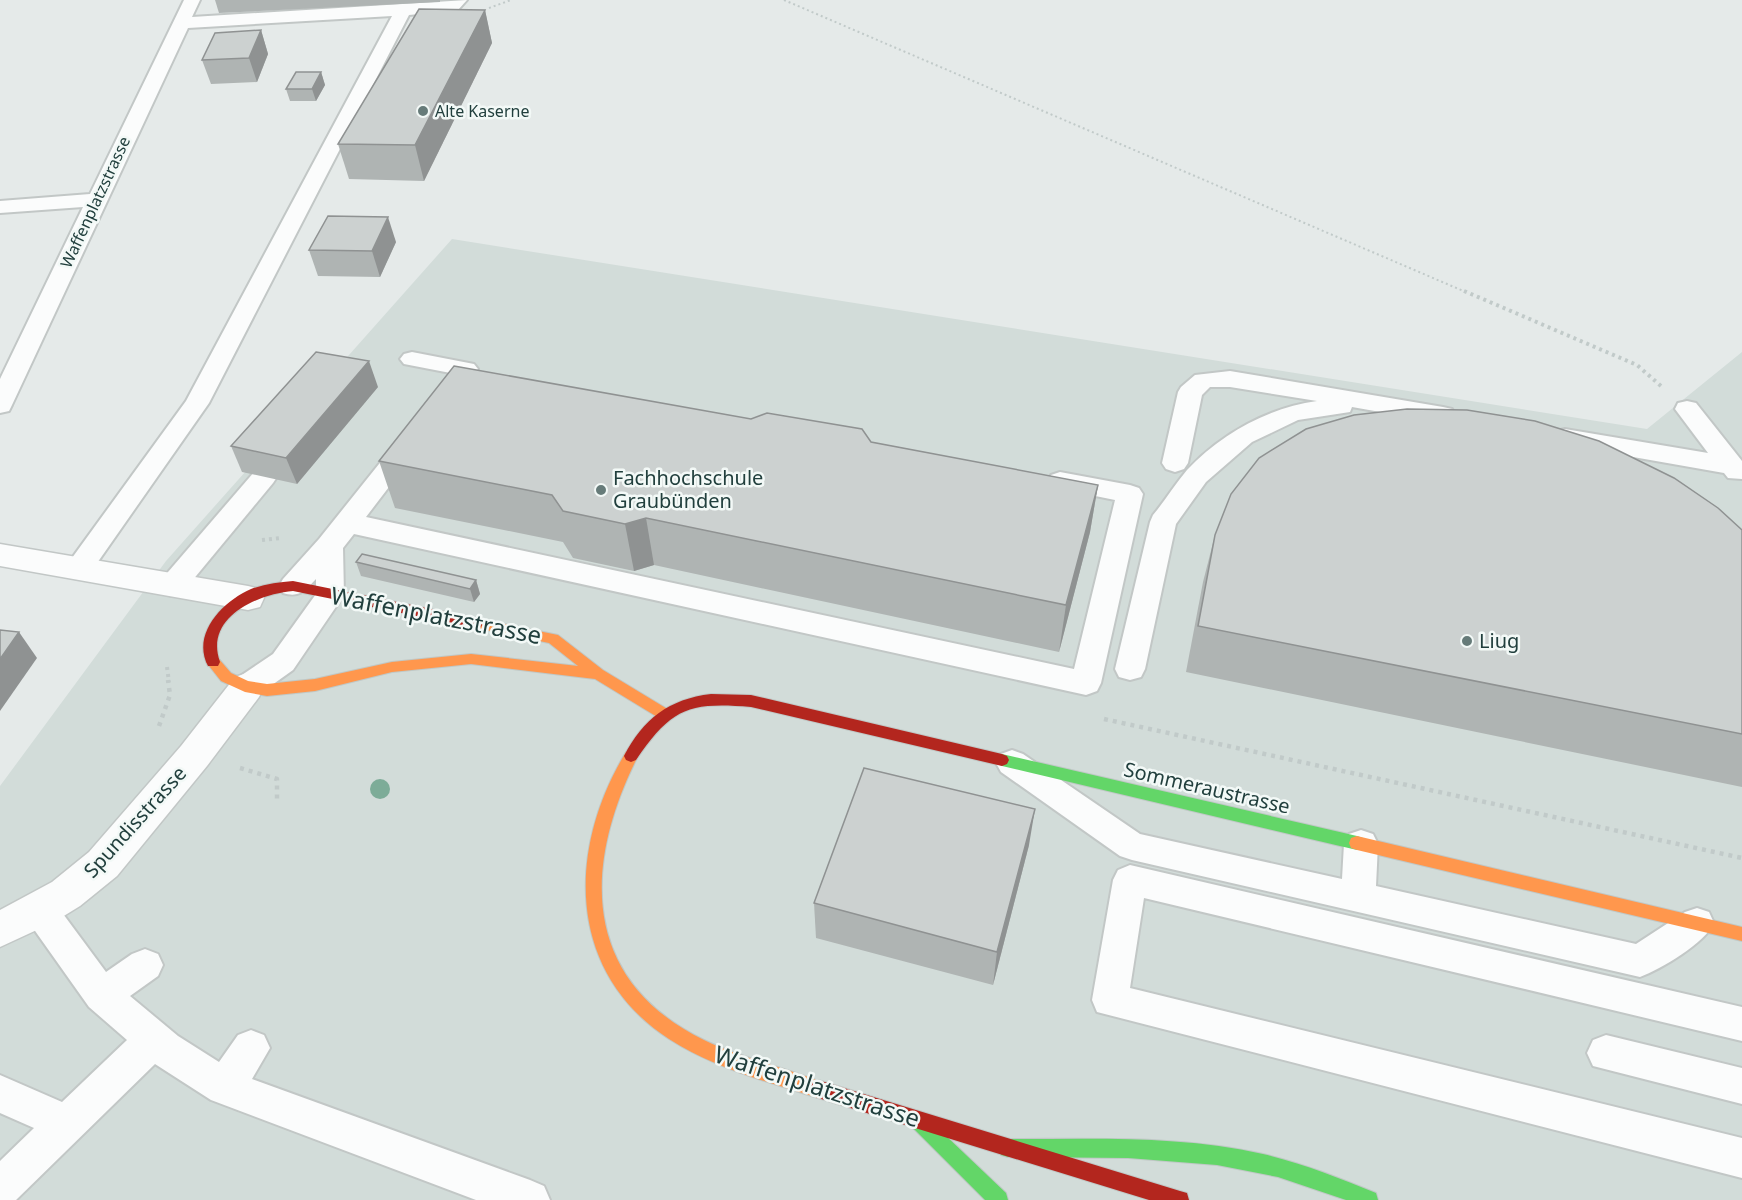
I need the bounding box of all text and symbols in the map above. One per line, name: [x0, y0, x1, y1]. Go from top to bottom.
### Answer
place label: Alte Kaserne: [435, 100, 529, 122]
marker: Alte Kaserne: [416, 104, 430, 118]
street label: Waffenplatzstrasse: [55, 133, 135, 271]
place label: Fachhochschule Graubünden: [613, 464, 763, 514]
marker: Fachhochschule Graubünden: [594, 483, 608, 497]
street label: Waffenplatzstrasse: [328, 578, 545, 651]
place label: Liug: [1479, 627, 1519, 654]
marker: Liug: [1460, 634, 1474, 648]
street label: Sommeraustrasse: [1121, 755, 1293, 820]
street label: Spundisstrasse: [77, 760, 192, 883]
street label: Waffenplatzstrasse: [711, 1037, 924, 1134]

